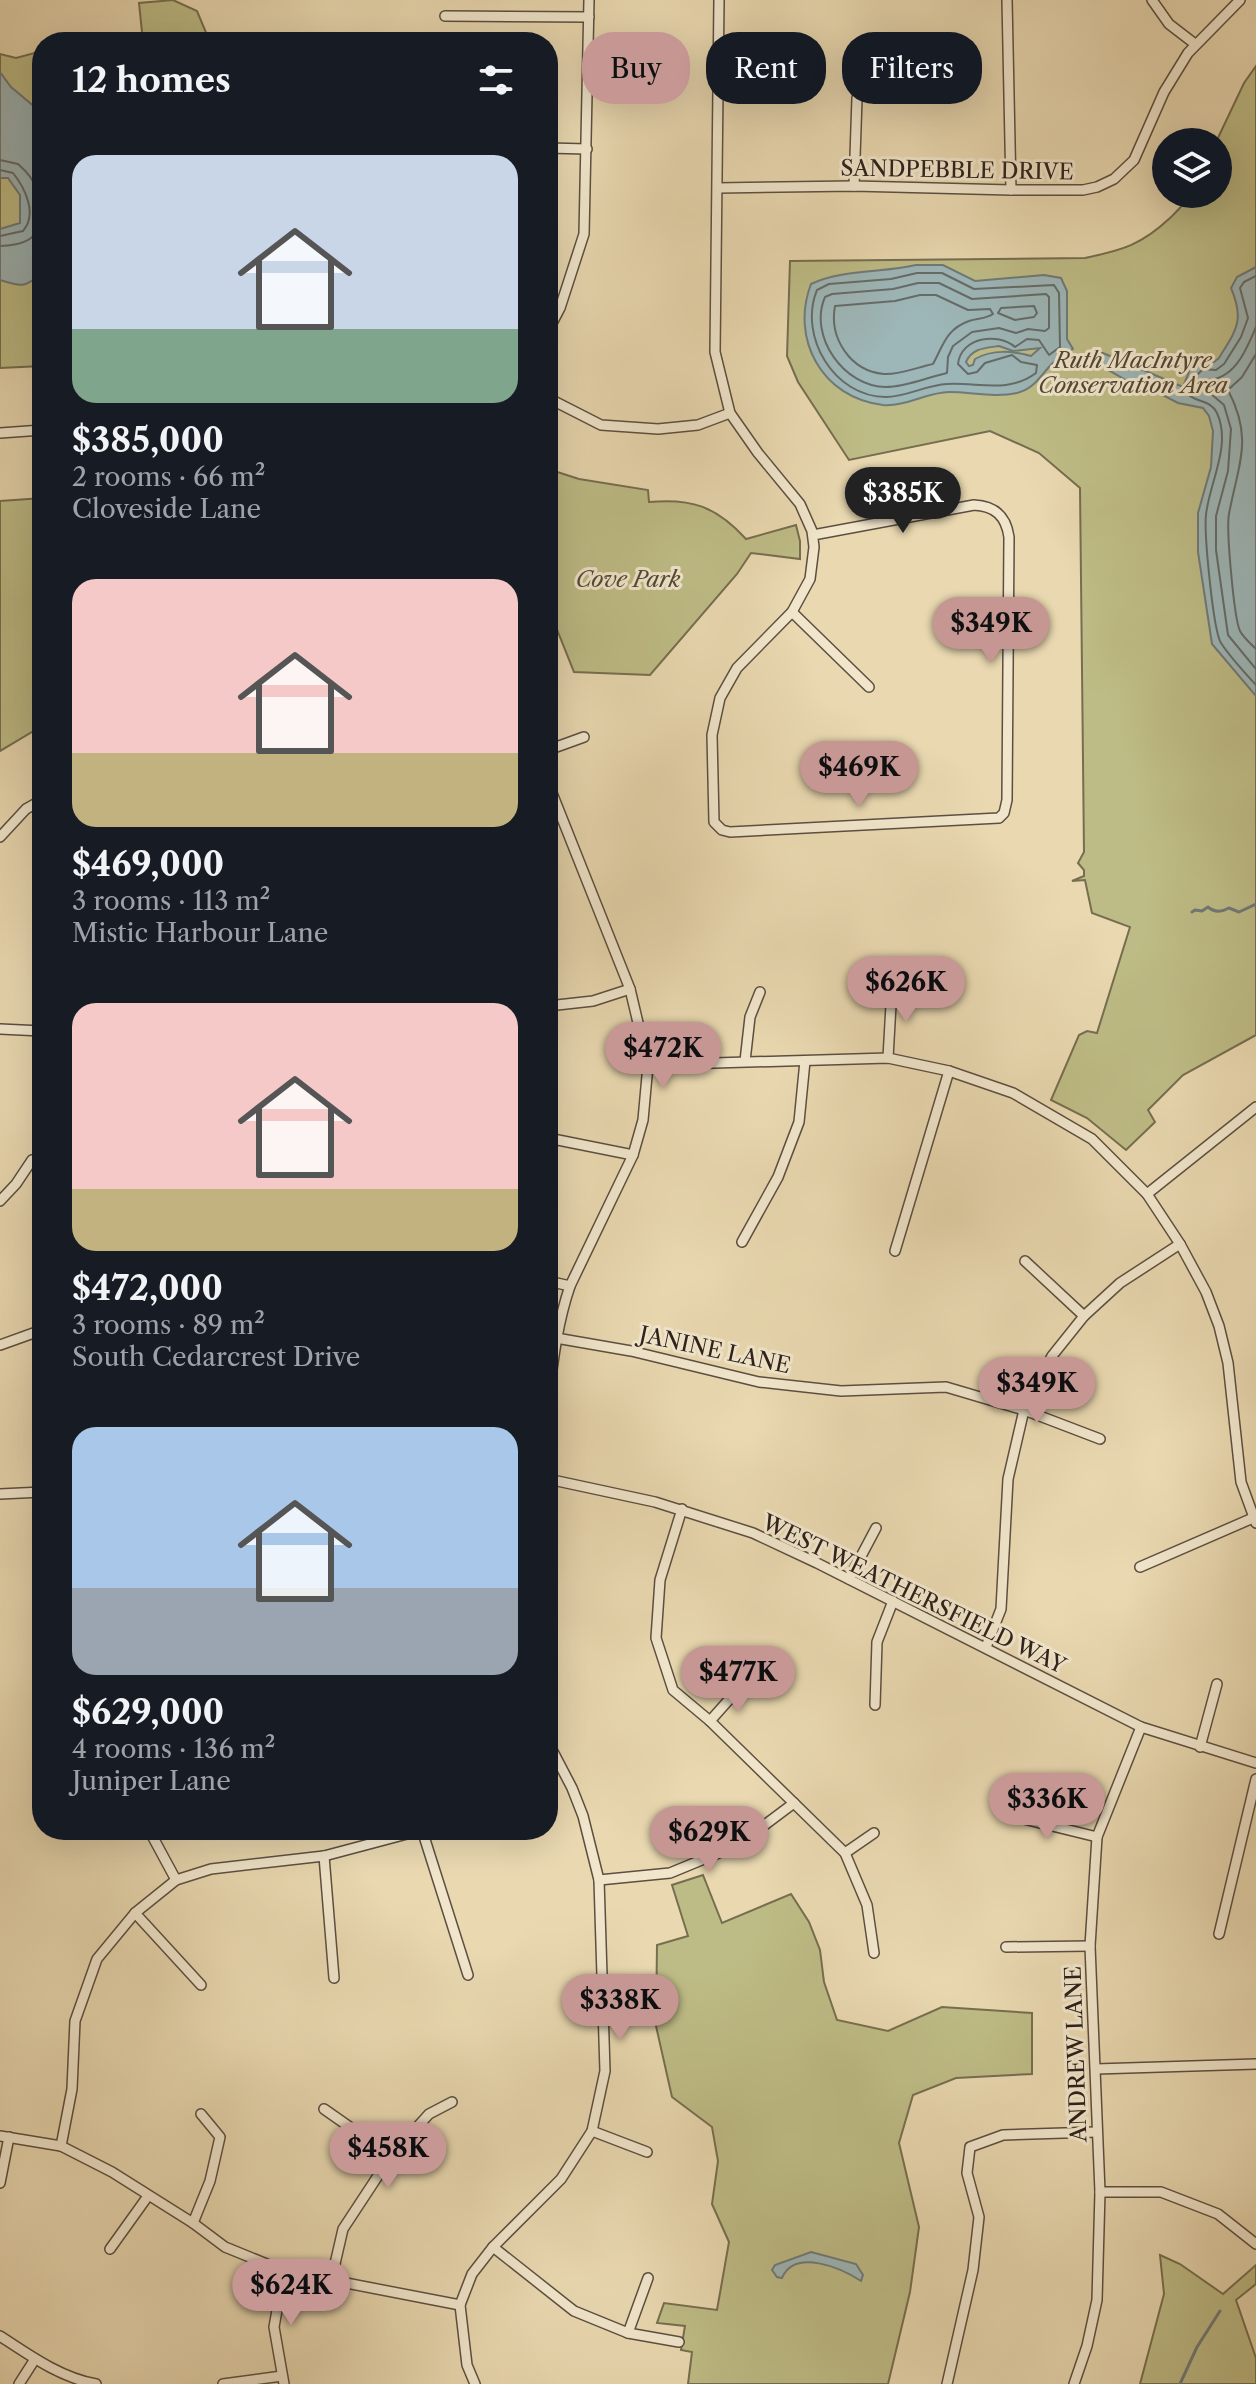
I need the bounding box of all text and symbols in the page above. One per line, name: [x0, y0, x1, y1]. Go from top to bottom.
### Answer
chip: Buy: [582, 32, 690, 104]
chip: Rent: [706, 32, 826, 104]
chip: Filters: [842, 32, 982, 104]
icon: filters: [474, 58, 518, 102]
text: 12 homes: [72, 59, 231, 101]
map controls: [1152, 128, 1232, 208]
button: layers: [1152, 128, 1232, 208]
street label: SANDPEBBLE DRIVE: [840, 154, 1074, 186]
icon: home: [223, 207, 367, 351]
park label: Ruth MacIntyre Conservation Area: [1038, 347, 1228, 399]
text: $385,000: [72, 419, 224, 461]
text: 2 rooms · 66 m²: [72, 461, 265, 493]
pin: $385K: [847, 467, 959, 535]
text: $385K: [863, 477, 943, 509]
text: Cloveside Lane: [72, 493, 261, 525]
park label: Cove Park: [576, 566, 681, 593]
pin: $349K: [935, 597, 1047, 665]
text: $349K: [951, 607, 1031, 639]
icon: home: [223, 631, 367, 775]
pin: $469K: [803, 741, 915, 809]
text: $469K: [818, 751, 900, 783]
text: $469,000: [72, 843, 224, 885]
text: 3 rooms · 113 m²: [72, 885, 270, 917]
text: Mistic Harbour Lane: [72, 917, 328, 949]
pin: $626K: [850, 956, 962, 1024]
text: $626K: [865, 966, 947, 998]
pin: $472K: [607, 1022, 719, 1090]
text: $472K: [623, 1032, 703, 1064]
icon: home: [223, 1055, 367, 1199]
text: $472,000: [72, 1267, 223, 1309]
text: 3 rooms · 89 m²: [72, 1309, 265, 1341]
street label: JANINE LANE: [634, 1320, 793, 1379]
text: South Cedarcrest Drive: [72, 1341, 360, 1373]
pin: $349K: [981, 1357, 1093, 1425]
text: $349K: [997, 1367, 1077, 1399]
icon: home: [223, 1479, 367, 1623]
street label: WEST WEATHERSFIELD WAY: [757, 1508, 1071, 1680]
pin: $477K: [682, 1646, 794, 1714]
text: $477K: [699, 1656, 777, 1688]
text: $629,000: [72, 1691, 224, 1733]
text: 4 rooms · 136 m²: [72, 1733, 275, 1765]
text: Juniper Lane: [72, 1765, 231, 1797]
pin: $336K: [991, 1773, 1103, 1841]
text: $336K: [1007, 1783, 1087, 1815]
pin: $629K: [653, 1806, 765, 1874]
text: $629K: [668, 1816, 750, 1848]
street label: ANDREW LANE: [1059, 1965, 1093, 2144]
pin: $338K: [564, 1974, 676, 2042]
text: $338K: [580, 1984, 660, 2016]
pin: $458K: [332, 2122, 444, 2190]
text: $458K: [347, 2132, 429, 2164]
pin: $624K: [235, 2259, 347, 2327]
text: $624K: [250, 2269, 332, 2301]

